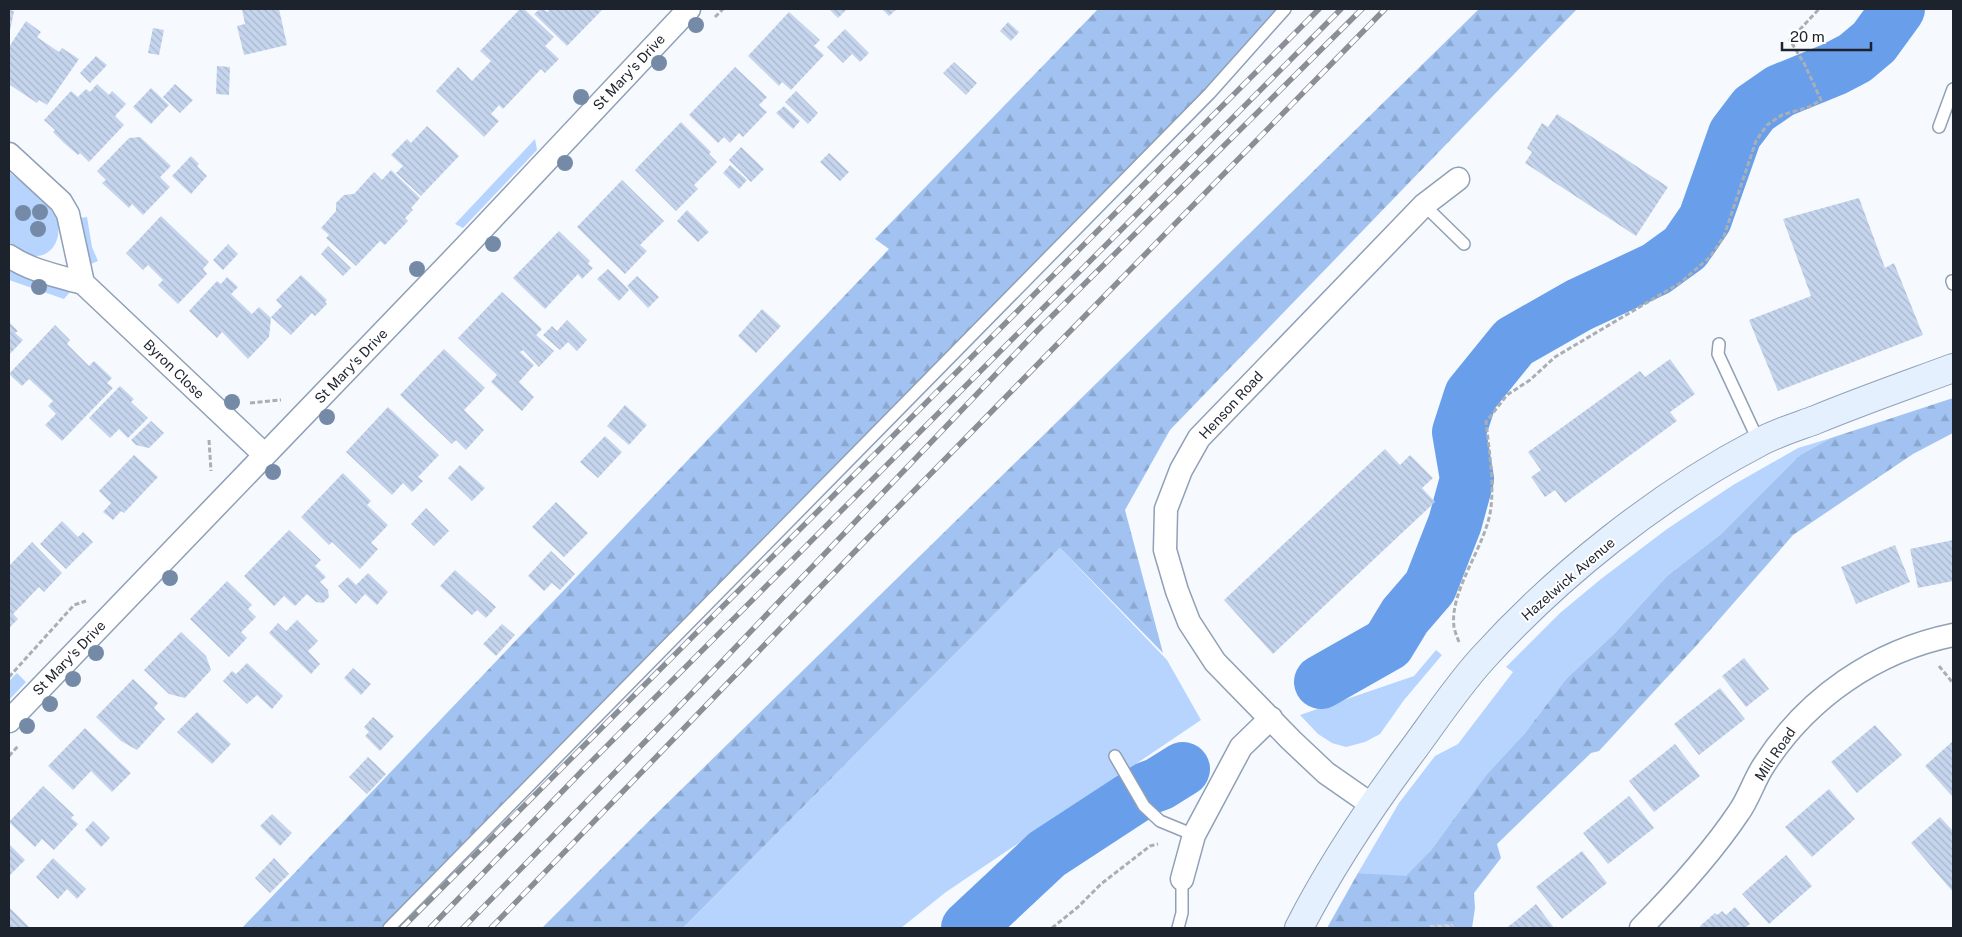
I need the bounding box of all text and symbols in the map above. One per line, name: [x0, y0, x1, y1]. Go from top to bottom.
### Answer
scale bar: [1782, 20, 1871, 52]
text: 20 m: [1790, 28, 1825, 45]
street label: St Mary's Drive: [590, 31, 668, 113]
street label: St Mary's Drive: [311, 325, 391, 407]
street label: Byron Close: [140, 336, 208, 402]
street label: Henson Road: [1196, 368, 1266, 442]
street label: Hazelwick Avenue: [1518, 534, 1618, 624]
street label: St Mary's Drive: [29, 617, 109, 699]
street label: Mill Road: [1751, 724, 1799, 784]

